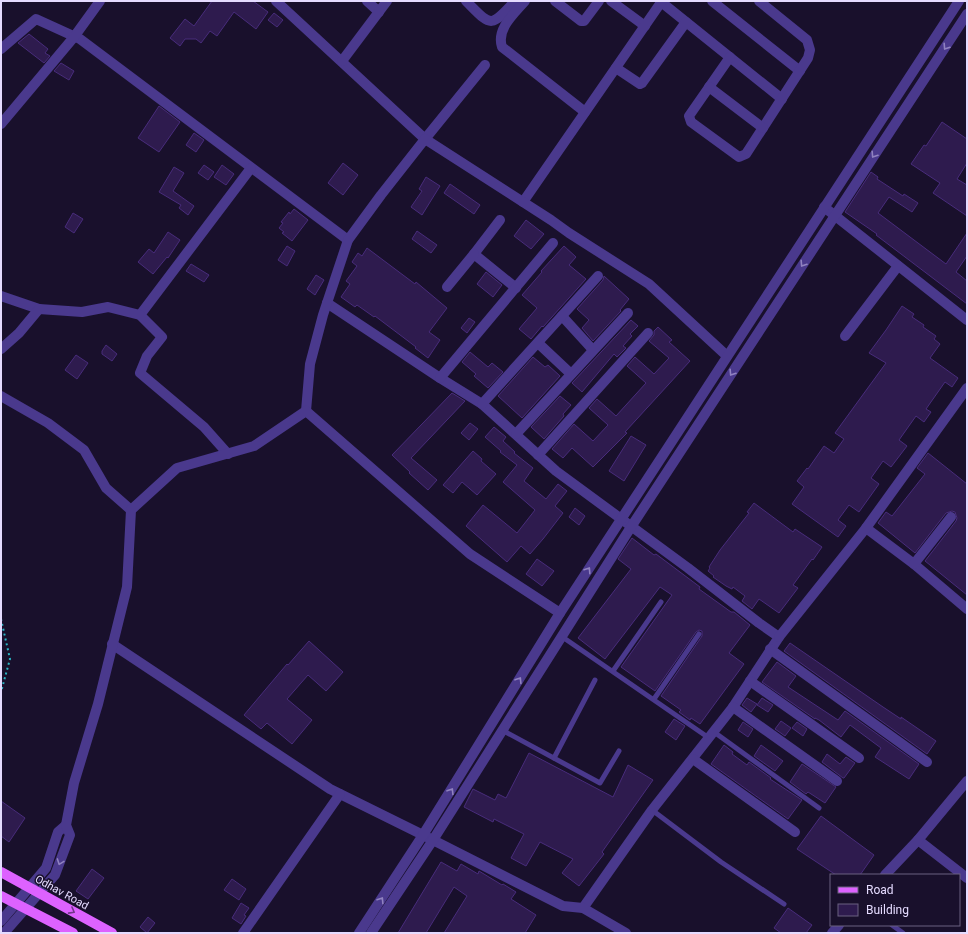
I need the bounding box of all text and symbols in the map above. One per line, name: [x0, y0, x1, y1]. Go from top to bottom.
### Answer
one-way arrow: [943, 42, 950, 49]
one-way arrow: [871, 151, 879, 158]
one-way arrow: [800, 260, 808, 267]
one-way arrow: [729, 369, 737, 376]
one-way arrow: [583, 567, 591, 574]
one-way arrow: [514, 677, 521, 684]
one-way arrow: [446, 788, 453, 795]
one-way arrow: [56, 858, 65, 865]
street label: Odhav Road: [33, 872, 91, 912]
legend: [830, 874, 960, 926]
text: Road: [866, 883, 894, 897]
one-way arrow: [376, 897, 383, 904]
text: Building: [866, 903, 909, 917]
one-way arrow: [68, 906, 75, 914]

